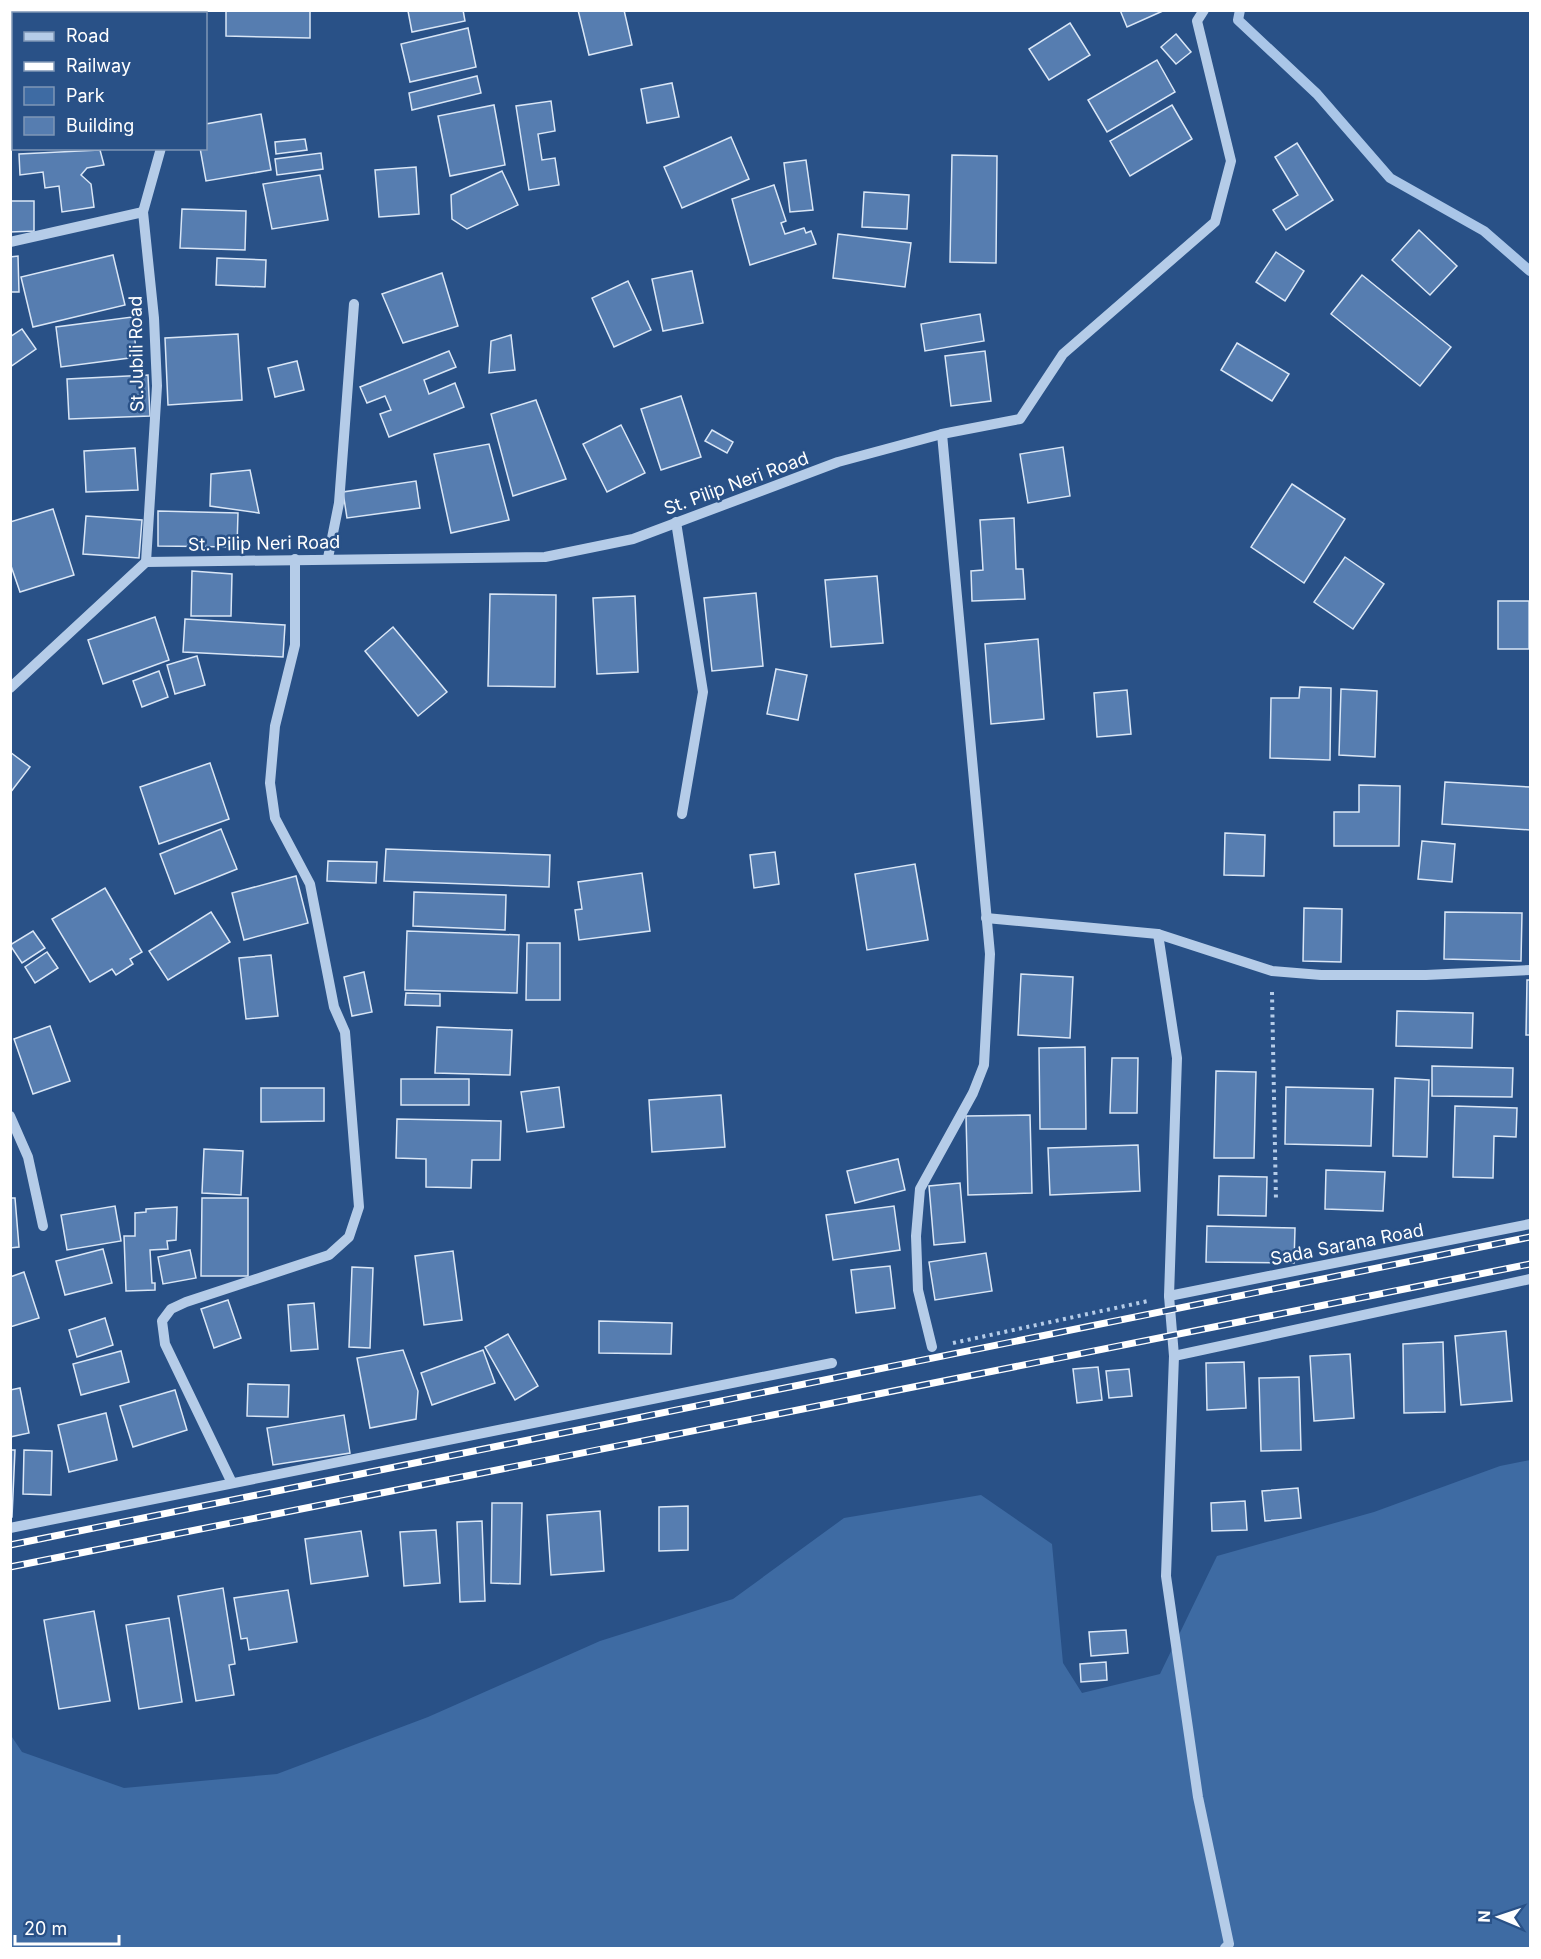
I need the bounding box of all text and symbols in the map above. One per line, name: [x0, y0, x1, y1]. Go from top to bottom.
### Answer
legend: [12, 12, 207, 150]
text: Road: [66, 25, 109, 46]
text: Railway: [66, 55, 131, 76]
text: Park: [66, 85, 105, 106]
text: Building: [66, 115, 134, 136]
street label: St.Jubili Road: [124, 296, 148, 412]
street label: St. Pilip Neri Road: [661, 447, 811, 519]
street label: St. Pilip Neri Road: [188, 531, 340, 555]
street label: Sada Sarana Road: [1269, 1219, 1425, 1269]
north arrow: [1469, 1887, 1529, 1947]
scale bar: [15, 1908, 118, 1946]
text: N: [1474, 1910, 1494, 1923]
text: 20 m: [24, 1918, 67, 1939]

